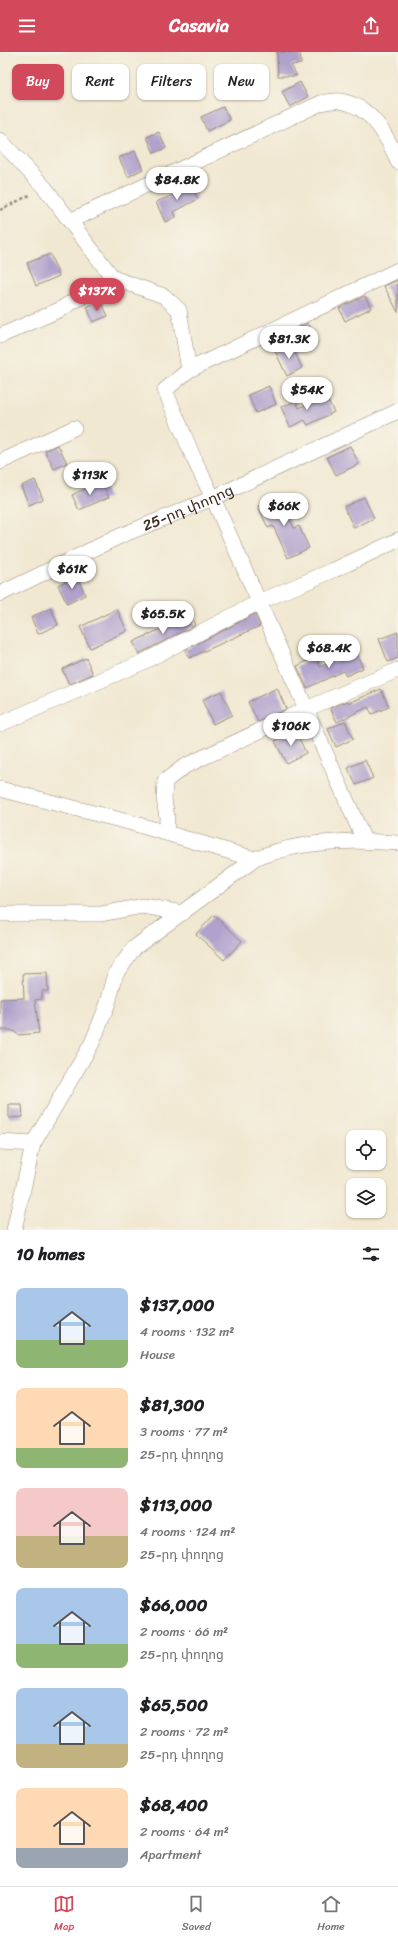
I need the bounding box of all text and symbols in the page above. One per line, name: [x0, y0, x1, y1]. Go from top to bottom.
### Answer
text: Casavia: [169, 10, 229, 42]
icon: menu: [16, 15, 38, 37]
icon: share: [360, 15, 382, 37]
chip: Buy: [12, 64, 64, 100]
chip: Rent: [72, 64, 129, 100]
chip: Filters: [137, 64, 206, 100]
chip: New: [214, 64, 269, 100]
pin: $84.8K: [144, 167, 210, 201]
text: $84.8K: [155, 168, 199, 191]
pin: $137K: [69, 278, 125, 312]
text: $137K: [79, 279, 115, 302]
pin: $81.3K: [256, 326, 322, 360]
text: $81.3K: [268, 327, 310, 350]
pin: $54K: [283, 377, 331, 411]
text: $54K: [291, 378, 323, 401]
pin: $113K: [62, 462, 118, 496]
text: $113K: [73, 463, 107, 486]
street label: 25-րդ փողոց: [139, 477, 238, 538]
pin: $66K: [260, 493, 308, 527]
text: $66K: [268, 494, 300, 517]
pin: $61K: [48, 556, 96, 590]
text: $61K: [57, 557, 87, 580]
pin: $65.5K: [130, 601, 196, 635]
text: $65.5K: [141, 602, 185, 625]
pin: $68.4K: [296, 635, 362, 669]
text: $68.4K: [307, 636, 351, 659]
pin: $106K: [263, 713, 319, 747]
text: $106K: [272, 714, 310, 737]
map controls: [346, 1130, 386, 1218]
button: locate: [346, 1130, 386, 1170]
button: layers: [346, 1178, 386, 1218]
text: 10 homes: [16, 1239, 85, 1269]
icon: filters: [360, 1243, 382, 1265]
text: $137,000: [140, 1290, 215, 1320]
icon: home: [48, 1304, 96, 1352]
text: 4 rooms · 132 m²: [140, 1320, 234, 1343]
text: House: [140, 1343, 175, 1366]
text: $81,300: [140, 1390, 204, 1420]
icon: home: [48, 1404, 96, 1452]
text: 3 rooms · 77 m²: [140, 1420, 228, 1443]
text: 25-րդ փողոց: [140, 1443, 224, 1466]
text: $113,000: [140, 1490, 212, 1520]
icon: home: [48, 1504, 96, 1552]
text: 4 rooms · 124 m²: [140, 1520, 235, 1543]
text: 25-րդ փողոց: [140, 1543, 224, 1566]
text: $66,000: [140, 1590, 208, 1620]
icon: home: [48, 1604, 96, 1652]
text: 2 rooms · 66 m²: [140, 1620, 228, 1643]
text: 25-րդ փողոց: [140, 1643, 224, 1666]
text: $65,500: [140, 1690, 208, 1720]
icon: home: [48, 1704, 96, 1752]
text: 2 rooms · 72 m²: [140, 1720, 228, 1743]
text: 25-րդ փողոց: [140, 1743, 224, 1766]
text: $68,400: [140, 1790, 208, 1820]
icon: home: [48, 1804, 96, 1852]
text: 2 rooms · 64 m²: [140, 1820, 229, 1843]
text: Apartment: [140, 1843, 201, 1866]
tab: Map: [53, 1893, 75, 1936]
tab: Saved: [182, 1893, 211, 1936]
tab: Home: [317, 1893, 345, 1936]

